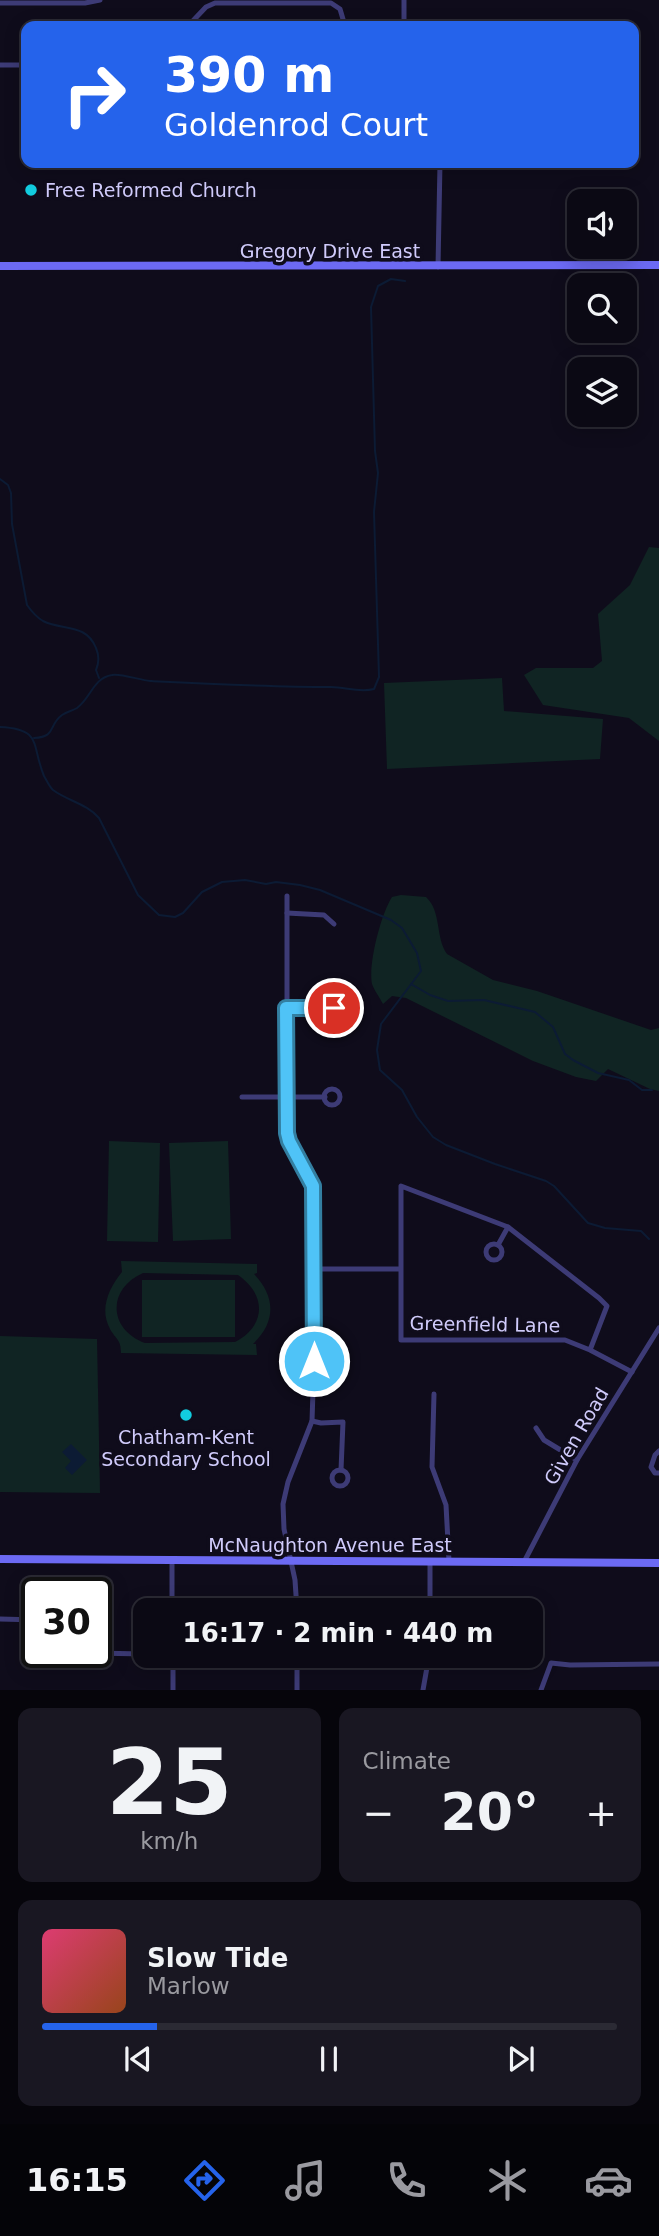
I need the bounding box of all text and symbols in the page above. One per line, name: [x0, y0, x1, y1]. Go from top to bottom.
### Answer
text: 390 m: [164, 47, 334, 104]
icon: right: [49, 49, 140, 140]
text: Goldenrod Court: [164, 106, 428, 144]
place label: Free Reformed Church: [45, 179, 257, 201]
marker: Free Reformed Church: [23, 182, 39, 198]
map controls: [567, 189, 637, 427]
button: sound: [567, 189, 637, 259]
street label: Gregory Drive East: [240, 240, 420, 262]
button: search: [567, 273, 637, 343]
button: layers: [567, 357, 637, 427]
pin: [304, 978, 364, 1038]
icon: arrive: [315, 989, 353, 1027]
street label: Greenfield Lane: [410, 1312, 560, 1336]
position arrow: [277, 1324, 351, 1398]
street label: Given Road: [539, 1383, 613, 1489]
marker: Chatham-Kent Secondary School: [178, 1407, 194, 1423]
place label: Chatham-Kent Secondary School: [101, 1426, 271, 1470]
street label: McNaughton Avenue East: [208, 1534, 452, 1556]
speed limit sign: 30: [21, 1577, 112, 1668]
text: 16:17 · 2 min · 440 m: [183, 1618, 493, 1648]
text: 25: [106, 1730, 233, 1835]
text: Climate: [363, 1748, 451, 1774]
text: 20°: [441, 1782, 539, 1842]
text: −: [363, 1791, 394, 1835]
text: +: [585, 1791, 617, 1835]
text: km/h: [140, 1828, 198, 1854]
text: Slow Tide: [147, 1943, 288, 1973]
text: Marlow: [147, 1973, 230, 1999]
icon: previous: [119, 2040, 157, 2078]
icon: pause: [310, 2040, 348, 2078]
icon: next: [502, 2040, 540, 2078]
icon: directions: [180, 2156, 229, 2205]
icon: music: [281, 2156, 330, 2205]
icon: phone: [382, 2156, 431, 2205]
icon: climate: [483, 2156, 532, 2205]
icon: car: [584, 2156, 633, 2205]
text: 16:15: [26, 2161, 128, 2199]

